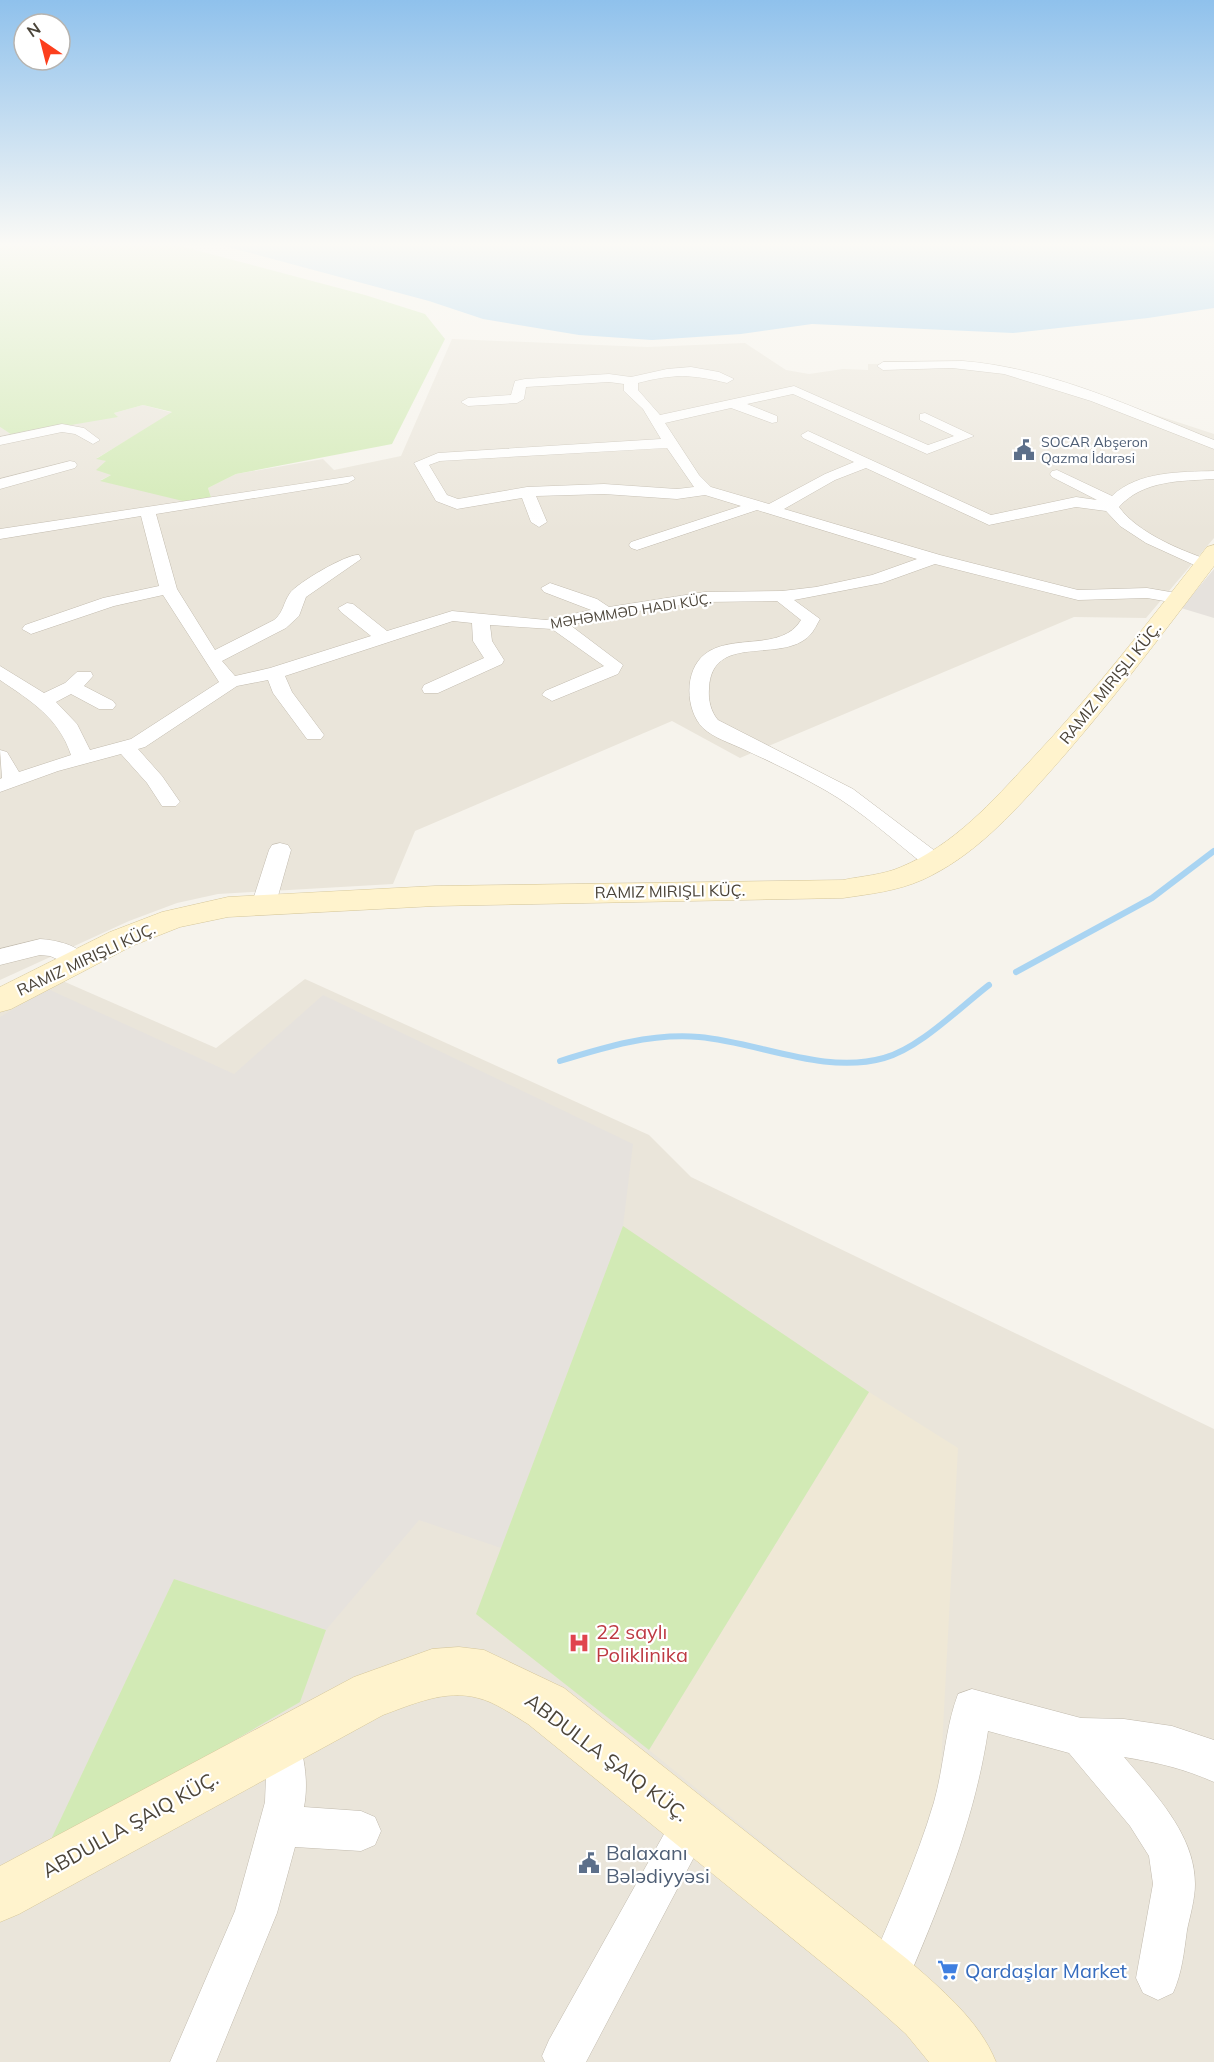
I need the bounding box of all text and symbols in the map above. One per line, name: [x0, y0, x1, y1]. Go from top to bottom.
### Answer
north arrow: [12, 12, 72, 72]
text: N: [23, 18, 44, 41]
place label: SOCAR Abşeron Qazma İdarəsi: [1041, 433, 1148, 467]
public building icon: SOCAR Abşeron Qazma İdarəsi: [1012, 438, 1036, 462]
street label: MƏHƏMMƏD HADI KÜÇ.: [549, 589, 713, 633]
street label: RAMIZ MIRIŞLI KÜÇ.: [1055, 618, 1165, 748]
street label: RAMIZ MIRIŞLI KÜÇ.: [594, 880, 746, 902]
street label: RAMIZ MIRIŞLI KÜÇ.: [13, 918, 159, 1000]
place label: 22 saylı Poliklinika: [596, 1619, 688, 1667]
hospital icon: 22 saylı Poliklinika: [567, 1631, 591, 1655]
street label: ABDULLA ŞAIQ KÜÇ.: [521, 1688, 693, 1826]
street label: ABDULLA ŞAIQ KÜÇ.: [38, 1765, 222, 1883]
place label: Balaxanı Bələdiyyəsi: [606, 1840, 710, 1888]
public building icon: Balaxanı Bələdiyyəsi: [577, 1851, 601, 1875]
supermarket icon: Qardaşlar Market: [936, 1958, 960, 1982]
place label: Qardaşlar Market: [965, 1958, 1127, 1983]

